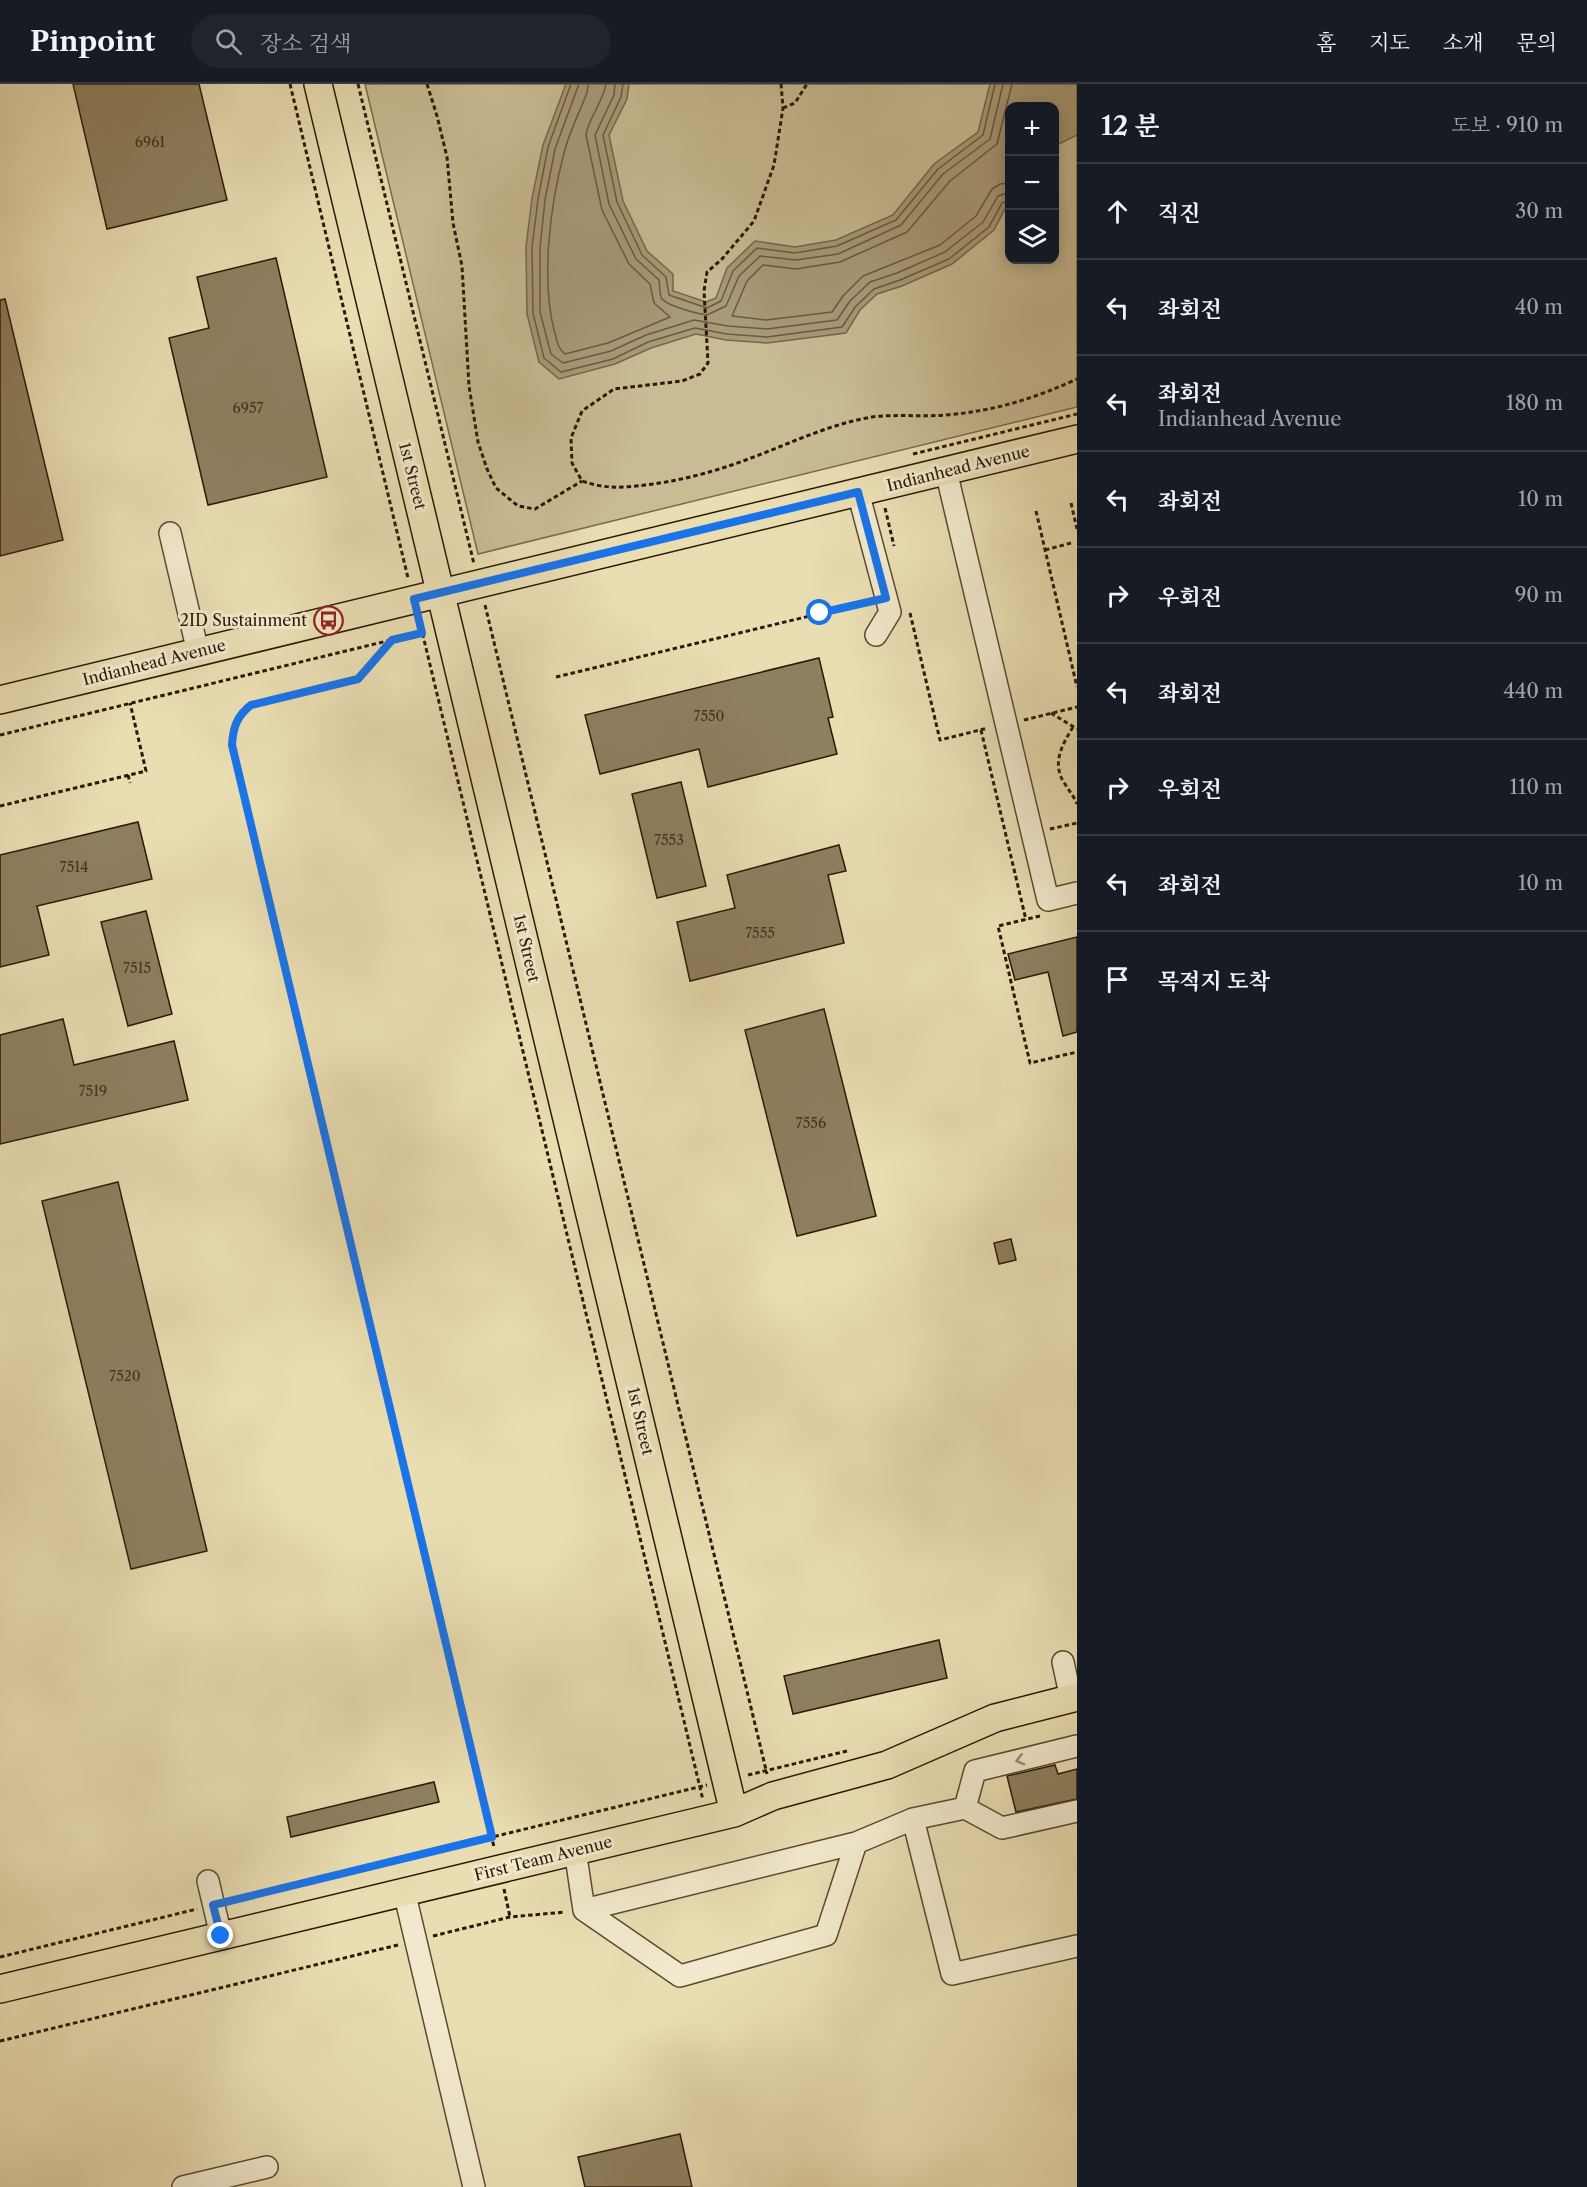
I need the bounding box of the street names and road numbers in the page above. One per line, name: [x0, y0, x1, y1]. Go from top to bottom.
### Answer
street label: 1st Street: [395, 440, 431, 512]
street label: Indianhead Avenue: [884, 441, 1032, 495]
street label: Indianhead Avenue: [80, 635, 228, 689]
street label: 1st Street: [510, 912, 545, 984]
street label: 1st Street: [624, 1385, 659, 1457]
street label: First Team Avenue: [472, 1831, 614, 1885]

